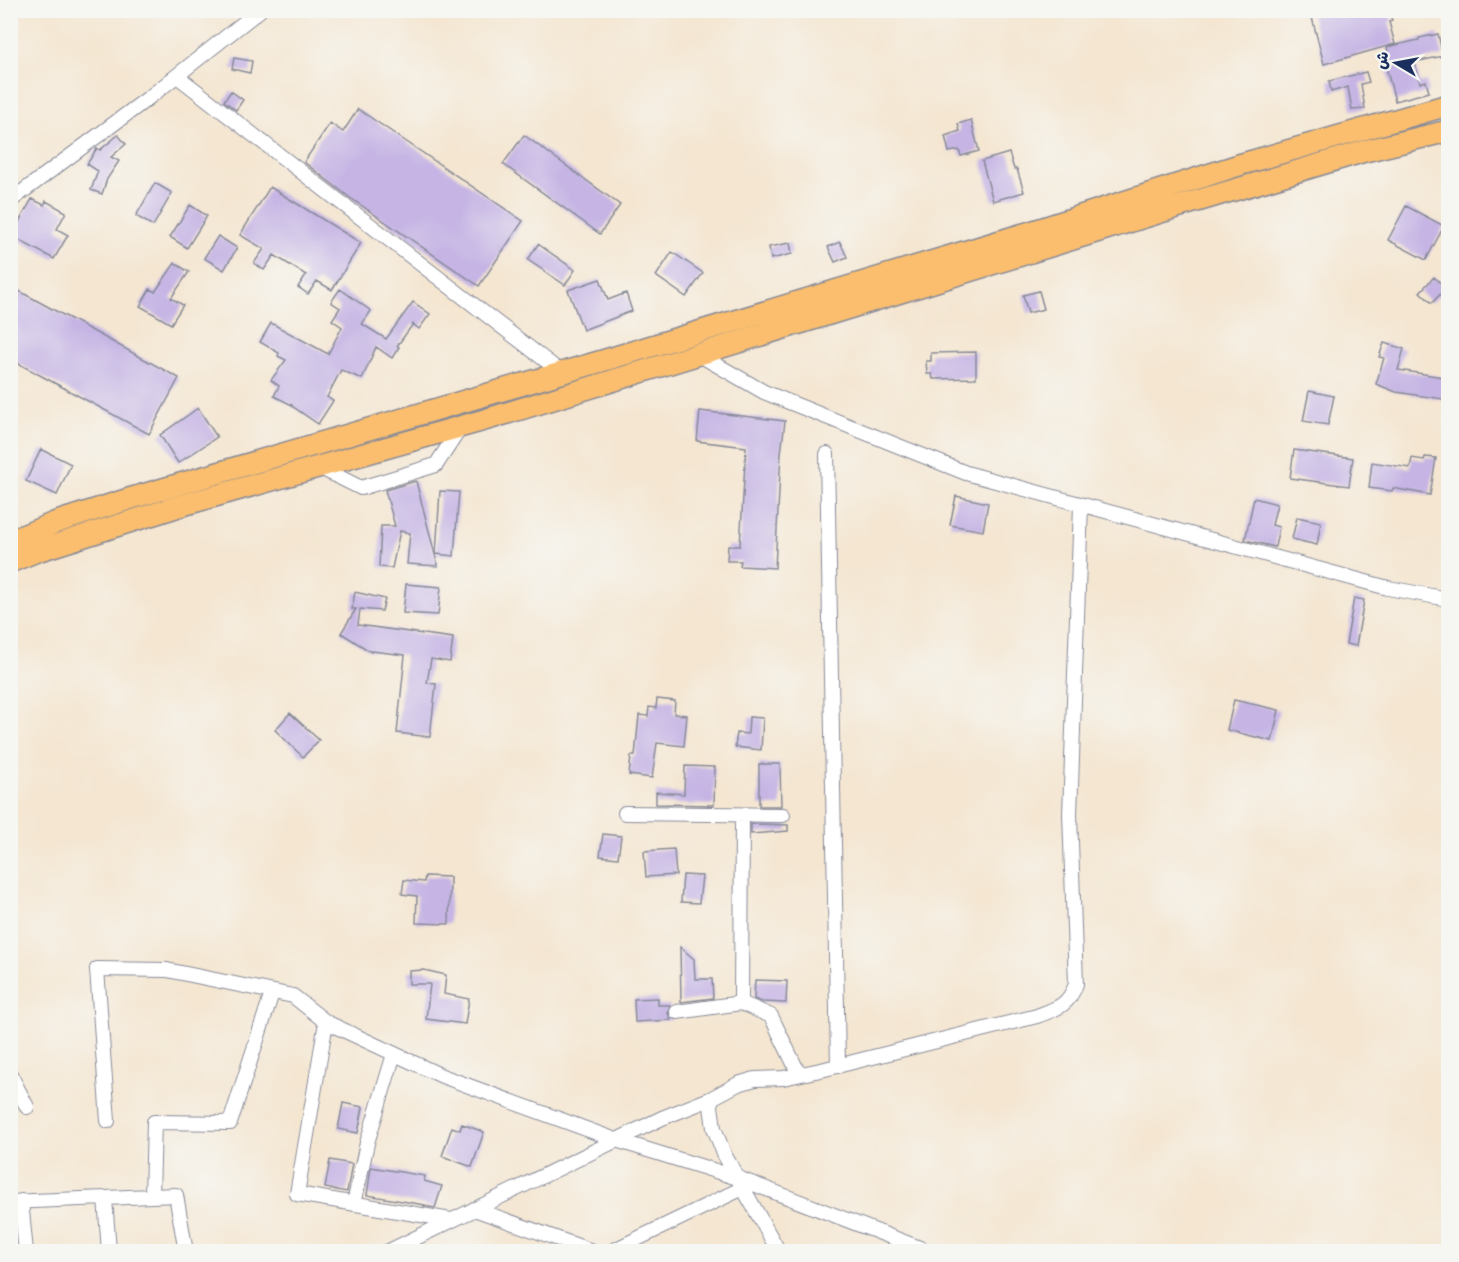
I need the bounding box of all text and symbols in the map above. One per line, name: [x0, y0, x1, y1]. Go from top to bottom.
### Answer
north arrow: [1366, 33, 1426, 93]
text: ش: [1371, 50, 1397, 71]

